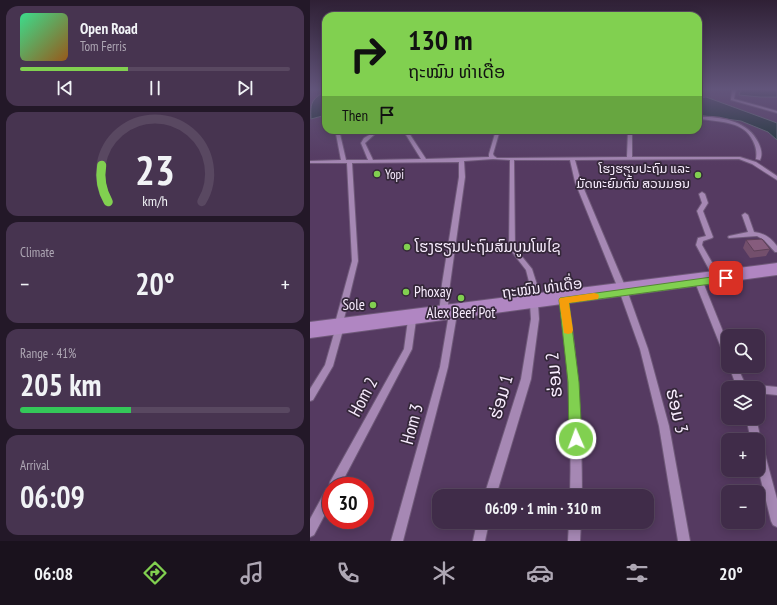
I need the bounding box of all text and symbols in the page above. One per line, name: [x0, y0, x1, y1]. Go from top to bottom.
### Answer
text: Open Road: [80, 19, 138, 38]
text: 130 m: [408, 21, 472, 58]
icon: right: [342, 28, 394, 80]
text: Tom Ferris: [80, 38, 126, 55]
text: ຖະໝົນ ທ່າເດື່ອ: [408, 60, 505, 83]
icon: previous: [54, 77, 76, 99]
icon: pause: [144, 77, 166, 99]
icon: next: [234, 77, 256, 99]
icon: arrive: [376, 104, 398, 126]
text: Then: [342, 106, 368, 125]
text: 23: [135, 143, 175, 196]
place label: ໂຮງຮຽນປະຖົມ ແລະ ມັດທະຍົມຕົ້ນ ສວນມອນ: [576, 160, 690, 192]
place label: Yopi: [385, 166, 404, 183]
marker: Yopi: [372, 169, 382, 179]
marker: ໂຮງຮຽນປະຖົມ ແລະ ມັດທະຍົມຕົ້ນ ສວນມອນ: [693, 170, 703, 180]
text: km/h: [142, 191, 168, 210]
place label: ໂຮງຮຽນປະຖົມສົມບູນໂພໄຊ: [414, 237, 561, 257]
marker: ໂຮງຮຽນປະຖົມສົມບູນໂພໄຊ: [402, 242, 412, 252]
text: Climate: [20, 244, 54, 261]
pin: [709, 261, 743, 295]
text: 20°: [135, 264, 175, 303]
icon: arrive: [715, 267, 737, 289]
text: −: [20, 270, 29, 298]
text: +: [281, 270, 290, 298]
street label: ຖະໝົນ ທ່າເດື່ອ: [500, 271, 583, 302]
place label: Phoxay: [414, 282, 452, 301]
marker: Phoxay: [401, 287, 411, 297]
marker: Alex Beef Pot: [456, 293, 466, 303]
place label: Sole: [342, 295, 365, 314]
marker: Sole: [368, 300, 378, 310]
place label: Alex Beef Pot: [427, 303, 495, 322]
map controls: [721, 329, 765, 529]
button: search: [721, 329, 765, 373]
text: Range · 41%: [20, 345, 76, 362]
street label: ຮ່ອມ 2: [540, 352, 567, 399]
text: 205 km: [20, 365, 101, 404]
street label: ຮ່ອມ 1: [483, 372, 518, 422]
street label: Hom 2: [343, 373, 382, 420]
button: layers: [721, 381, 765, 425]
street label: ຮ່ອມ 3: [661, 386, 694, 435]
street label: Hom 3: [395, 401, 428, 447]
position arrow: [555, 418, 597, 460]
button: +: [721, 433, 765, 477]
text: Arrival: [20, 457, 49, 474]
text: 06:09: [20, 477, 85, 516]
speed limit sign: 30: [322, 477, 374, 529]
button: −: [721, 485, 765, 529]
text: 06:09 · 1 min · 310 m: [485, 499, 601, 518]
icon: directions: [141, 559, 169, 587]
icon: music: [238, 559, 266, 587]
icon: phone: [334, 559, 362, 587]
icon: climate: [430, 559, 458, 587]
icon: car: [526, 559, 554, 587]
icon: filters: [623, 559, 651, 587]
text: 06:08: [34, 562, 73, 585]
text: 20°: [719, 562, 743, 585]

